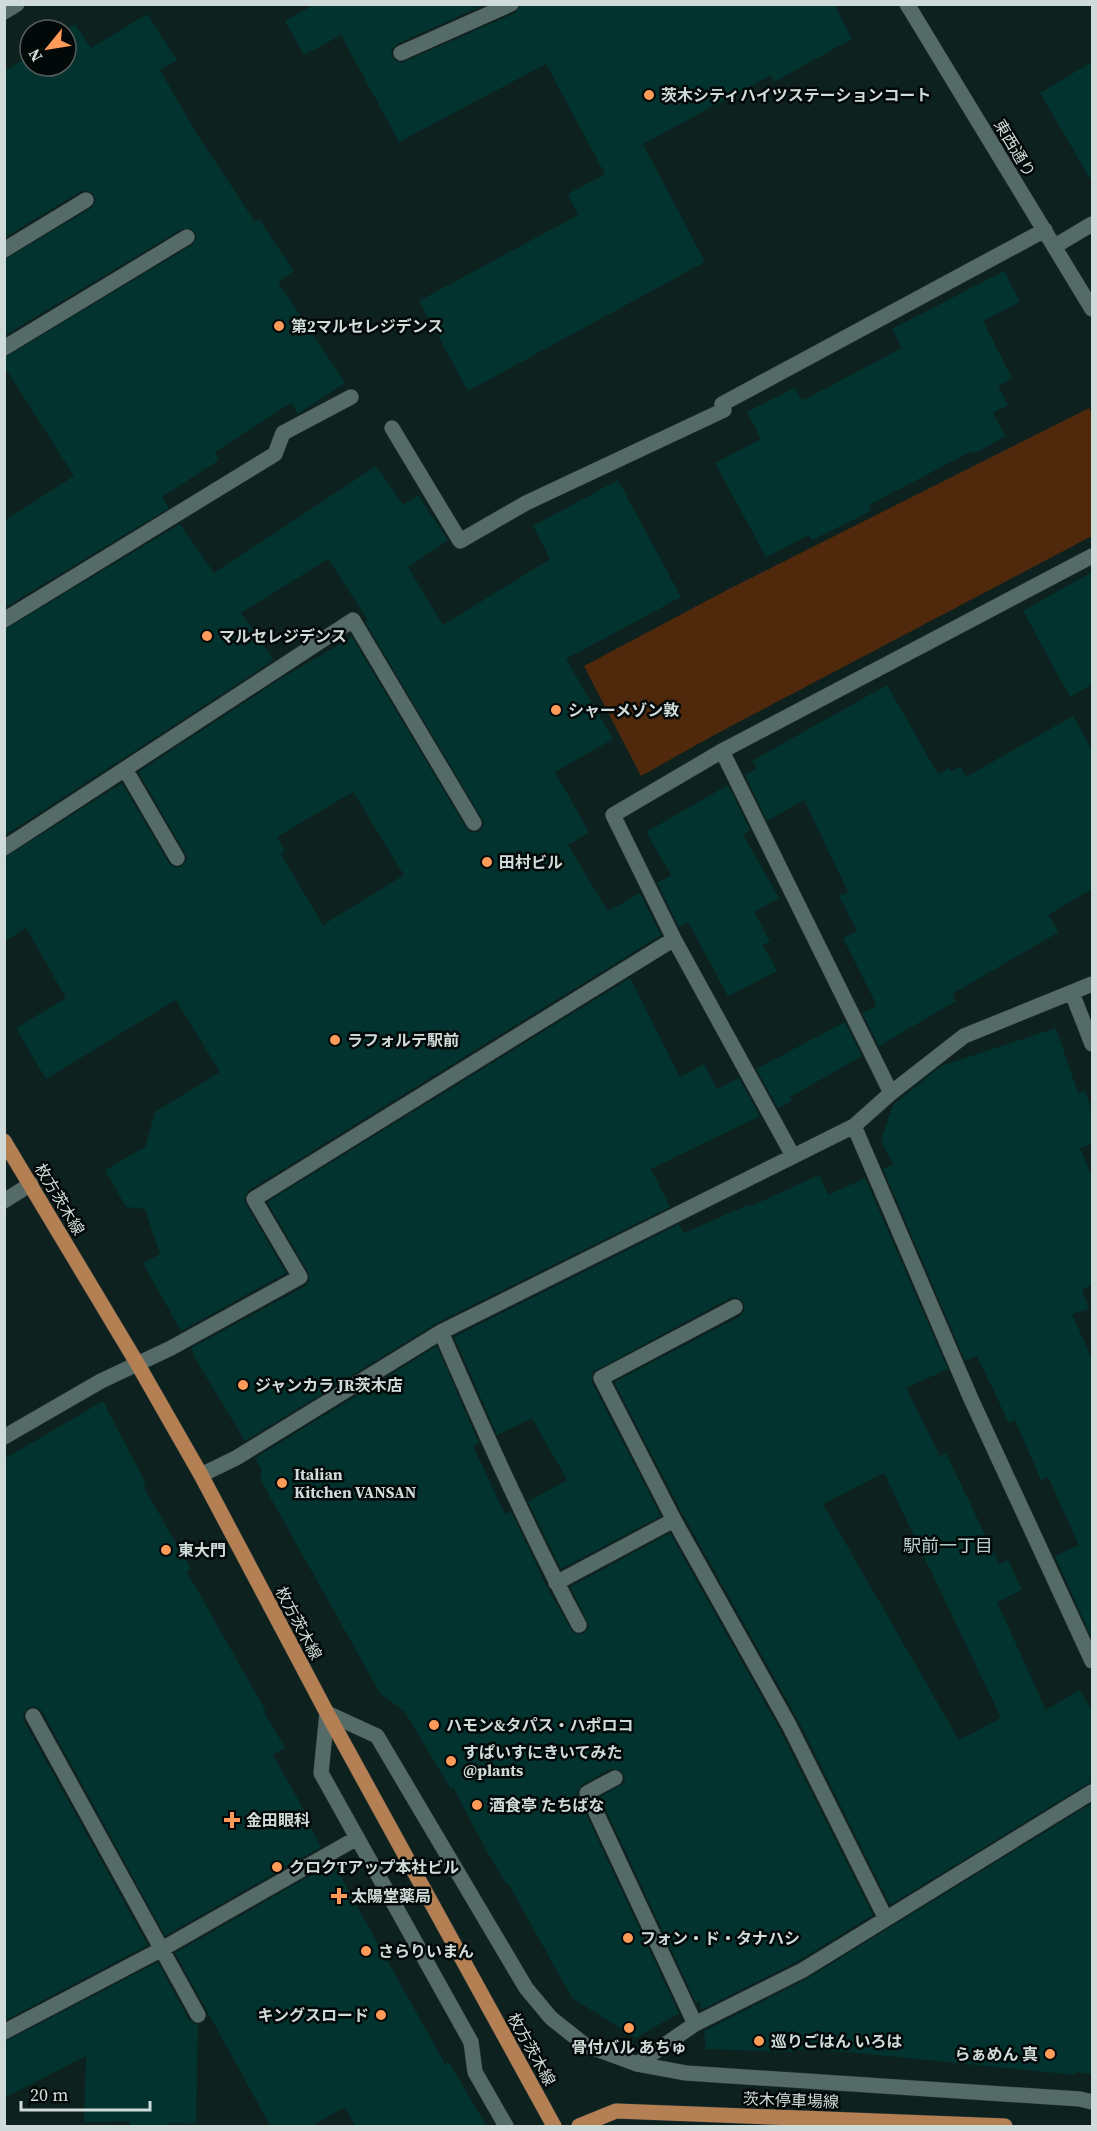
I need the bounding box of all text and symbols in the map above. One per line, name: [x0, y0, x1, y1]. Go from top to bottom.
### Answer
north arrow: [18, 18, 78, 78]
text: N: [22, 45, 47, 66]
place label: 茨木シティハイツステーションコート: [661, 84, 931, 106]
marker: 茨木シティハイツステーションコート: [642, 88, 656, 102]
street label: 東西通り: [989, 115, 1041, 181]
place label: 第2マルセレジデンス: [291, 315, 443, 337]
marker: 第2マルセレジデンス: [272, 319, 286, 333]
place label: マルセレジデンス: [219, 625, 347, 647]
marker: マルセレジデンス: [200, 629, 214, 643]
place label: シャーメゾン敦: [568, 699, 679, 721]
marker: シャーメゾン敦: [549, 703, 563, 717]
place label: 田村ビル: [499, 851, 563, 873]
marker: 田村ビル: [480, 855, 494, 869]
place label: ラフォルテ駅前: [347, 1029, 459, 1051]
marker: ラフォルテ駅前: [328, 1033, 342, 1047]
street label: 枚方茨木線: [30, 1159, 90, 1239]
place label: ジャンカラ JR茨木店: [255, 1374, 403, 1396]
marker: ジャンカラ JR茨木店: [236, 1378, 250, 1392]
place label: Italian Kitchen VANSAN: [294, 1463, 417, 1503]
marker: Italian Kitchen VANSAN: [275, 1476, 289, 1490]
district label: 駅前一丁目: [903, 1533, 993, 1558]
place label: 東大門: [178, 1539, 226, 1561]
marker: 東大門: [159, 1543, 173, 1557]
street label: 枚方茨木線: [271, 1583, 327, 1663]
place label: ハモン&タパス・ハポロコ: [446, 1714, 634, 1736]
marker: ハモン&タパス・ハポロコ: [427, 1718, 441, 1732]
place label: すぱいすにきいてみた @plants: [463, 1741, 623, 1781]
marker: すぱいすにきいてみた @plants: [444, 1754, 458, 1768]
place label: 酒食亭 たちばな: [489, 1794, 604, 1816]
marker: 酒食亭 たちばな: [470, 1798, 484, 1812]
place label: 金田眼科: [246, 1809, 310, 1831]
marker: 金田眼科: [223, 1811, 241, 1829]
place label: クロクTアップ本社ビル: [289, 1856, 459, 1878]
marker: クロクTアップ本社ビル: [270, 1860, 284, 1874]
place label: 太陽堂薬局: [351, 1885, 431, 1907]
marker: 太陽堂薬局: [332, 1889, 346, 1903]
place label: フォン・ド・タナハシ: [640, 1927, 800, 1949]
marker: フォン・ド・タナハシ: [621, 1931, 635, 1945]
place label: さらりいまん: [378, 1940, 474, 1962]
marker: さらりいまん: [359, 1944, 373, 1958]
place label: キングスロード: [257, 2004, 369, 2026]
marker: キングスロード: [374, 2008, 388, 2022]
street label: 枚方茨木線: [503, 2009, 561, 2089]
marker: 骨付バル あちゅ: [622, 2021, 636, 2035]
place label: 巡りごはん いろは: [771, 2030, 902, 2052]
marker: 巡りごはん いろは: [752, 2034, 766, 2048]
place label: 骨付バル あちゅ: [571, 2036, 687, 2058]
place label: らぁめん 真: [955, 2043, 1038, 2065]
marker: らぁめん 真: [1043, 2047, 1057, 2061]
scale bar: [21, 2074, 150, 2112]
text: 20 m: [30, 2082, 68, 2107]
street label: 茨木停車場線: [743, 2087, 839, 2113]

